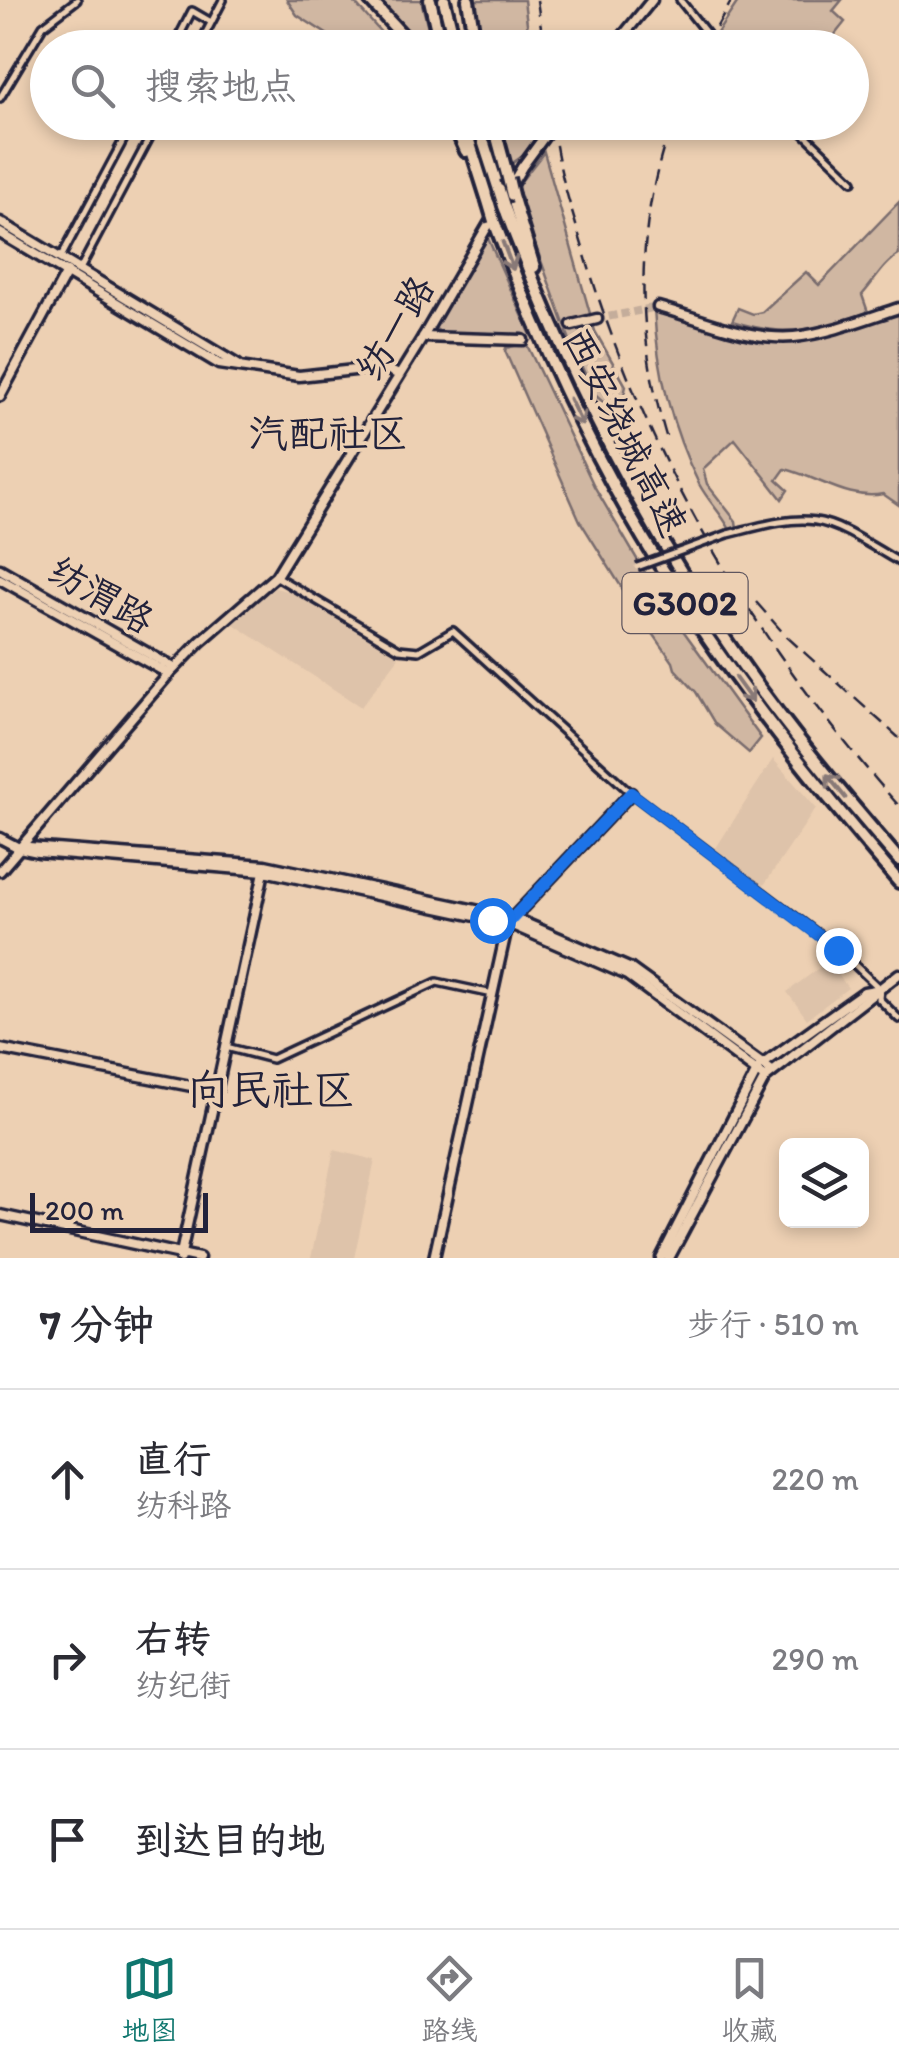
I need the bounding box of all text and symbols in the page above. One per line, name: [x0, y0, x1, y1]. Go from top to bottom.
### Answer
search box: [30, 30, 869, 140]
icon: search: [65, 58, 120, 113]
text: 搜索地点: [145, 63, 297, 109]
one-way arrow: [500, 240, 518, 271]
street label: 纺一路: [346, 267, 444, 389]
street label: 西安绕城高速: [553, 320, 697, 544]
one-way arrow: [567, 397, 586, 427]
district label: 汽配社区: [248, 409, 408, 457]
street label: 纺渭路: [40, 547, 162, 643]
road number: G3002: [622, 573, 748, 633]
one-way arrow: [733, 676, 754, 703]
one-way arrow: [825, 773, 847, 799]
route start: [470, 898, 516, 944]
route end: [816, 928, 862, 974]
district label: 向民社区: [187, 1064, 355, 1115]
map controls: [779, 1138, 869, 1228]
button: layers: [779, 1138, 869, 1228]
scale bar: [30, 1188, 208, 1232]
text: 200 m: [45, 1193, 124, 1227]
text: 7 分钟: [40, 1299, 154, 1350]
text: 步行 · 510 m: [687, 1305, 859, 1343]
text: 直行: [135, 1436, 211, 1482]
icon: ahead: [40, 1452, 95, 1507]
text: 220 m: [772, 1460, 859, 1498]
text: 纺科路: [135, 1486, 231, 1524]
text: 右转: [135, 1616, 211, 1662]
icon: right: [40, 1632, 95, 1687]
text: 290 m: [772, 1640, 859, 1678]
text: 纺纪街: [135, 1666, 231, 1704]
icon: arrive: [40, 1812, 95, 1867]
text: 到达目的地: [135, 1817, 325, 1863]
tab: 地图: [122, 1951, 178, 2048]
tab: 路线: [421, 1951, 477, 2048]
tab: 收藏: [721, 1951, 777, 2048]

